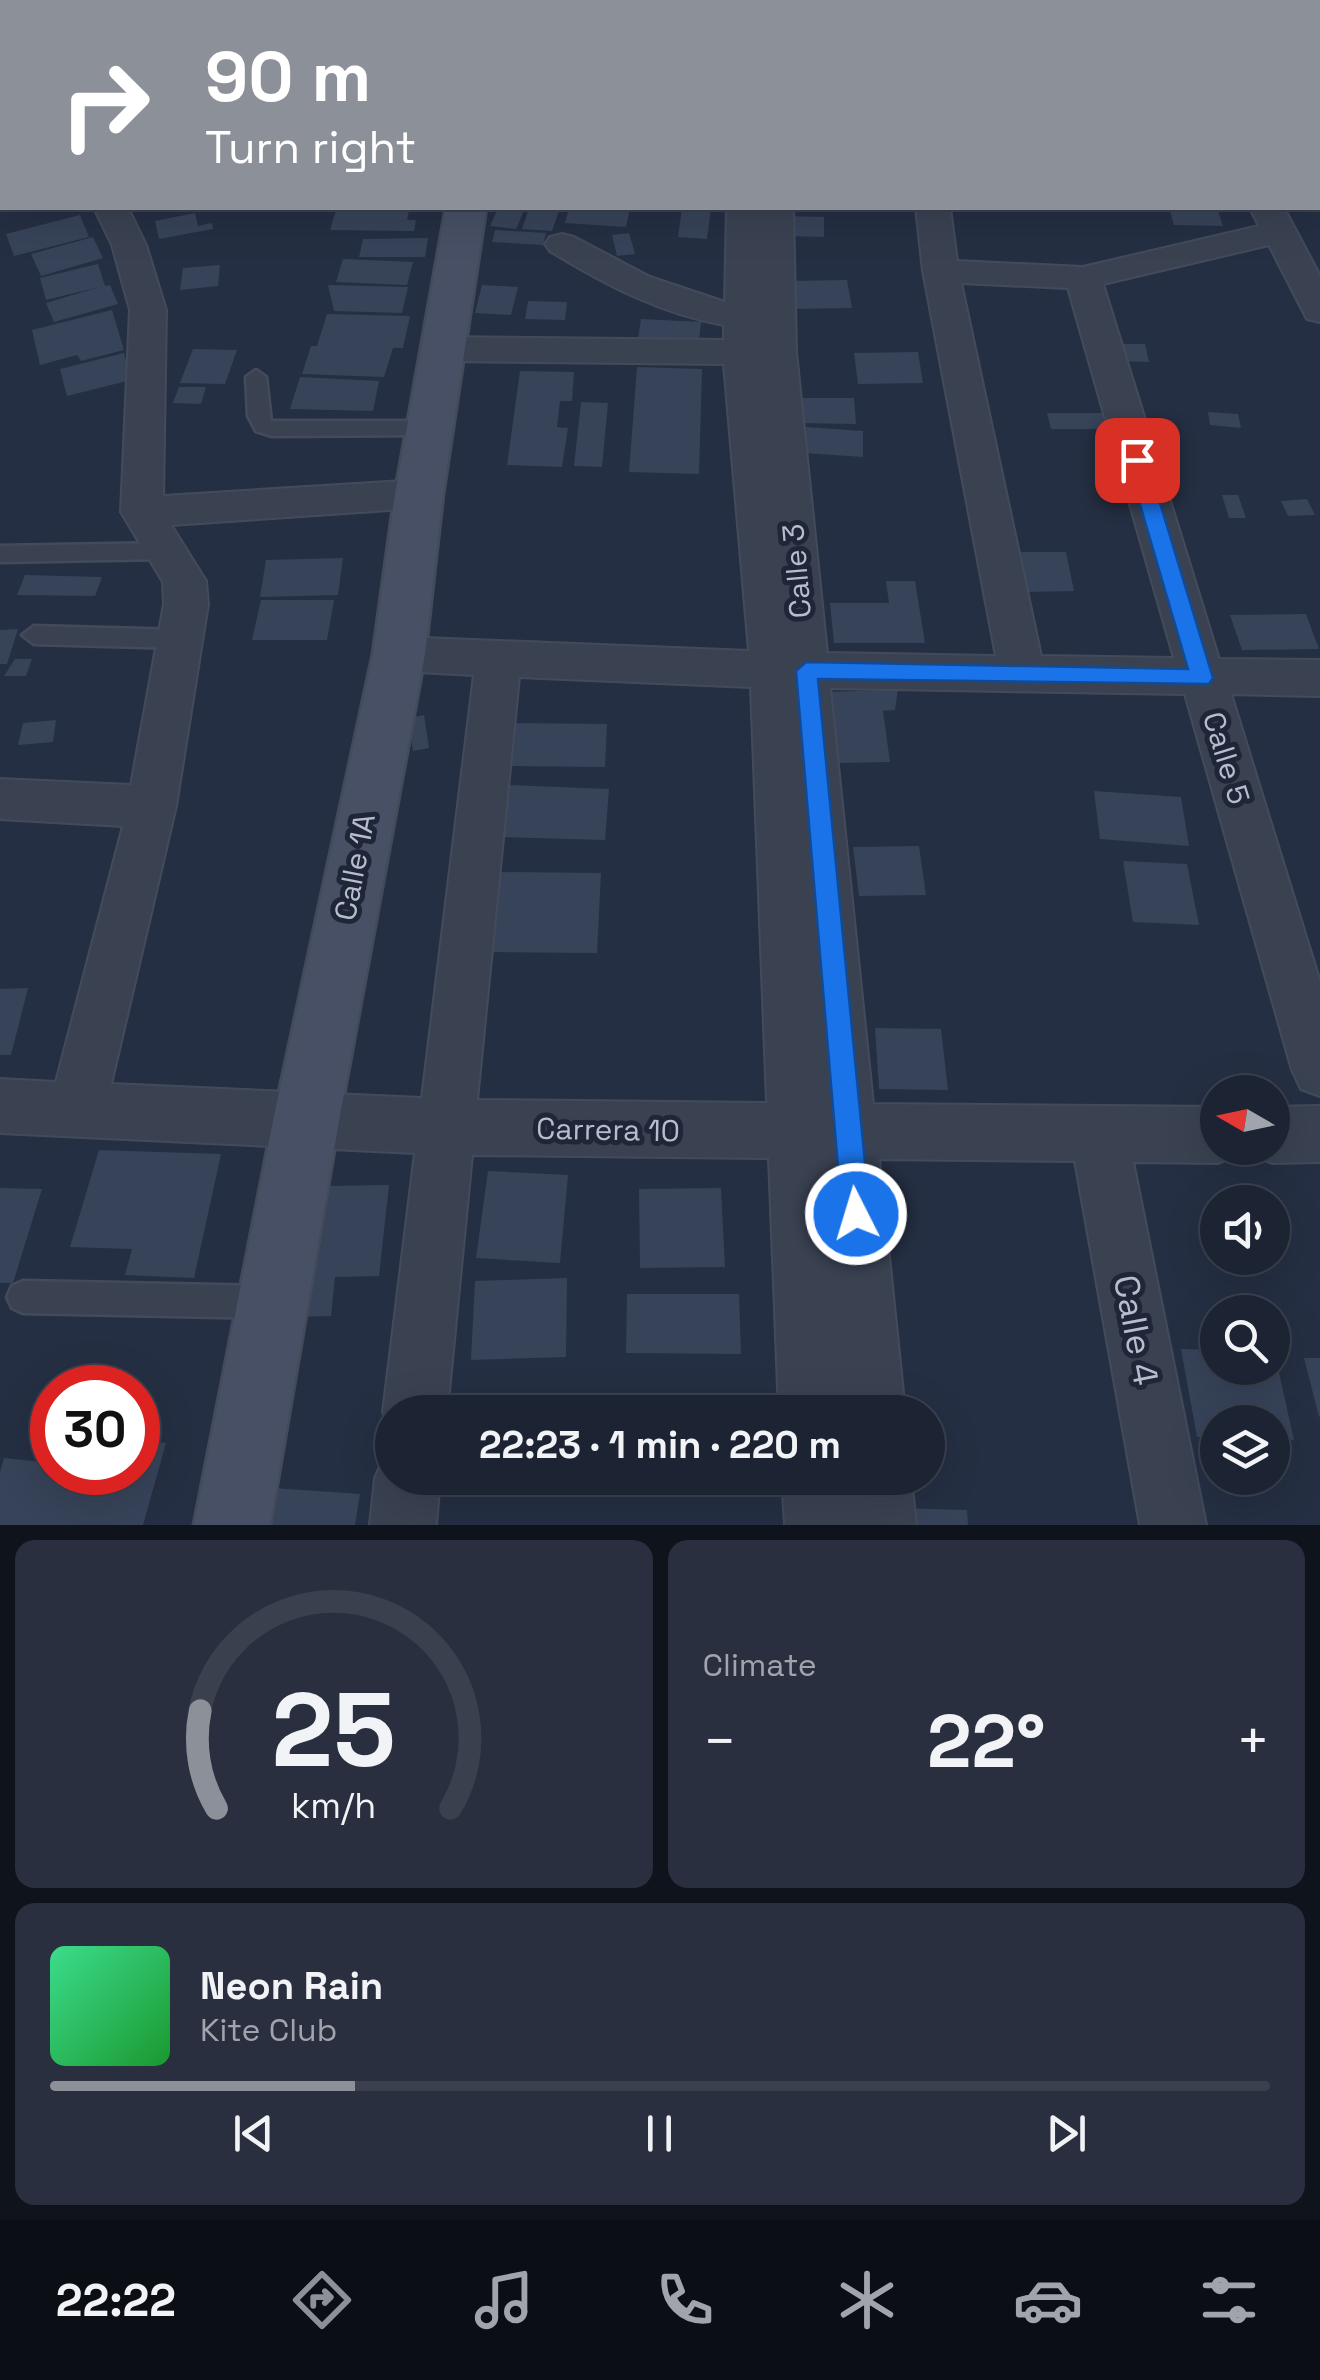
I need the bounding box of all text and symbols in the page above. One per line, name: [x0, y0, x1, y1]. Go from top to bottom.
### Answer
text: 90 m: [205, 32, 371, 121]
icon: right: [40, 40, 170, 170]
text: Turn right: [205, 119, 416, 176]
pin: [1095, 418, 1180, 503]
icon: arrive: [1110, 433, 1165, 488]
street label: Calle 3: [773, 522, 820, 620]
street label: Calle 5: [1194, 707, 1259, 809]
street label: Calle 1A: [325, 810, 384, 924]
north arrow: [1200, 1075, 1290, 1165]
map controls: [1200, 1075, 1290, 1495]
street label: Carrera 10: [536, 1109, 680, 1150]
position arrow: [804, 1162, 908, 1266]
button: sound: [1200, 1185, 1290, 1275]
street label: Calle 4: [1104, 1271, 1168, 1389]
button: search: [1200, 1295, 1290, 1385]
speed limit sign: 30: [30, 1365, 160, 1495]
button: layers: [1200, 1405, 1290, 1495]
text: 22:23 · 1 min · 220 m: [479, 1421, 841, 1469]
text: Climate: [703, 1645, 817, 1685]
text: 25: [272, 1664, 396, 1796]
text: 22°: [927, 1693, 1046, 1789]
text: −: [703, 1706, 737, 1776]
text: +: [1236, 1706, 1270, 1776]
text: km/h: [291, 1783, 376, 1828]
text: Neon Rain: [200, 1962, 383, 2010]
text: Kite Club: [200, 2010, 337, 2050]
icon: previous: [226, 2106, 281, 2161]
icon: pause: [632, 2106, 687, 2161]
icon: next: [1039, 2106, 1094, 2161]
icon: directions: [287, 2265, 357, 2335]
icon: music: [469, 2265, 539, 2335]
icon: phone: [650, 2265, 720, 2335]
icon: climate: [832, 2265, 902, 2335]
icon: car: [1013, 2265, 1083, 2335]
icon: filters: [1194, 2265, 1264, 2335]
text: 22:22: [56, 2272, 176, 2329]

